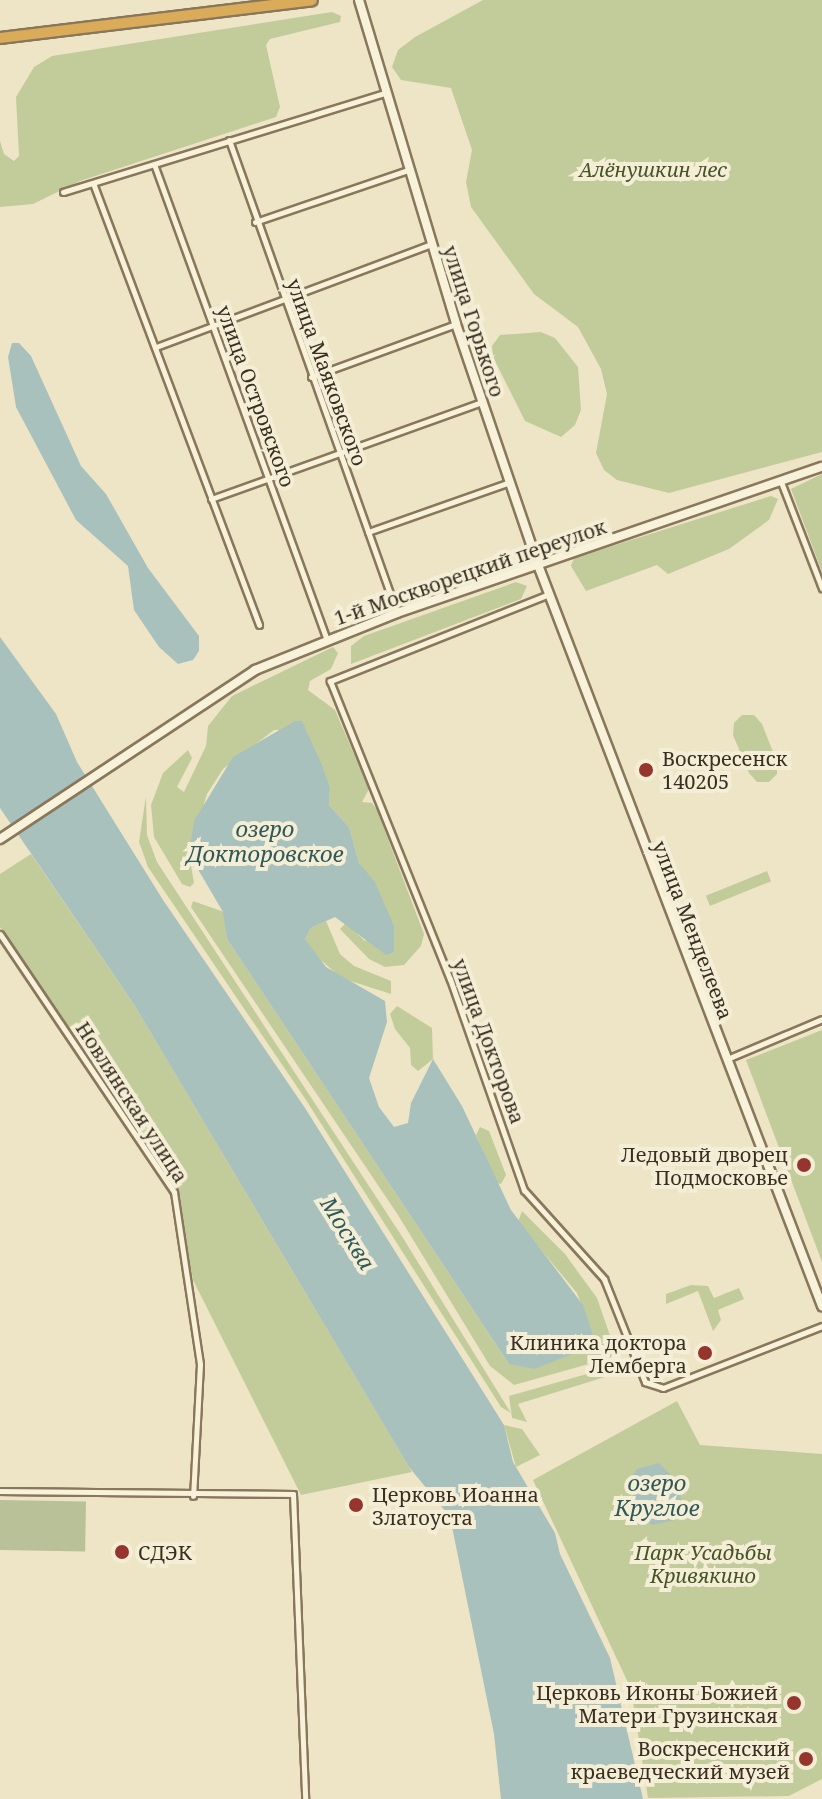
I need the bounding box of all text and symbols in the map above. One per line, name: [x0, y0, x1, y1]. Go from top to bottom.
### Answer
park label: Алёнушкин лес: [579, 157, 727, 181]
street label: улица Горького: [438, 242, 510, 400]
street label: улица Маяковского: [282, 275, 372, 469]
street label: улица Островского: [212, 302, 300, 490]
street label: 1-й Москворецкий переулок: [331, 514, 609, 630]
place label: Воскресенск 140205: [662, 746, 787, 793]
marker: Воскресенск 140205: [637, 761, 655, 779]
water label: озеро Докторовское: [186, 815, 344, 866]
street label: улица Менделеева: [648, 837, 738, 1023]
street label: улица Докторова: [448, 955, 530, 1127]
street label: Новлянская улица: [71, 1017, 193, 1187]
place label: Ледовый дворец Подмосковье: [621, 1142, 788, 1189]
marker: Ледовый дворец Подмосковье: [795, 1156, 813, 1174]
water label: Москва: [315, 1192, 381, 1274]
place label: Клиника доктора Лемберга: [510, 1330, 687, 1377]
marker: Клиника доктора Лемберга: [694, 1342, 716, 1364]
water label: озеро Круглое: [614, 1469, 700, 1520]
place label: Церковь Иоанна Златоуста: [372, 1482, 539, 1529]
marker: Церковь Иоанна Златоуста: [347, 1496, 365, 1514]
place label: СДЭК: [138, 1540, 192, 1564]
park label: Парк Усадьбы Кривякино: [634, 1540, 772, 1587]
marker: СДЭК: [113, 1543, 131, 1561]
place label: Церковь Иконы Божией Матери Грузинская: [536, 1680, 778, 1727]
marker: Церковь Иконы Божией Матери Грузинская: [785, 1694, 803, 1712]
place label: Воскресенский краеведческий музей: [570, 1736, 790, 1783]
marker: Воскресенский краеведческий музей: [797, 1750, 815, 1768]

